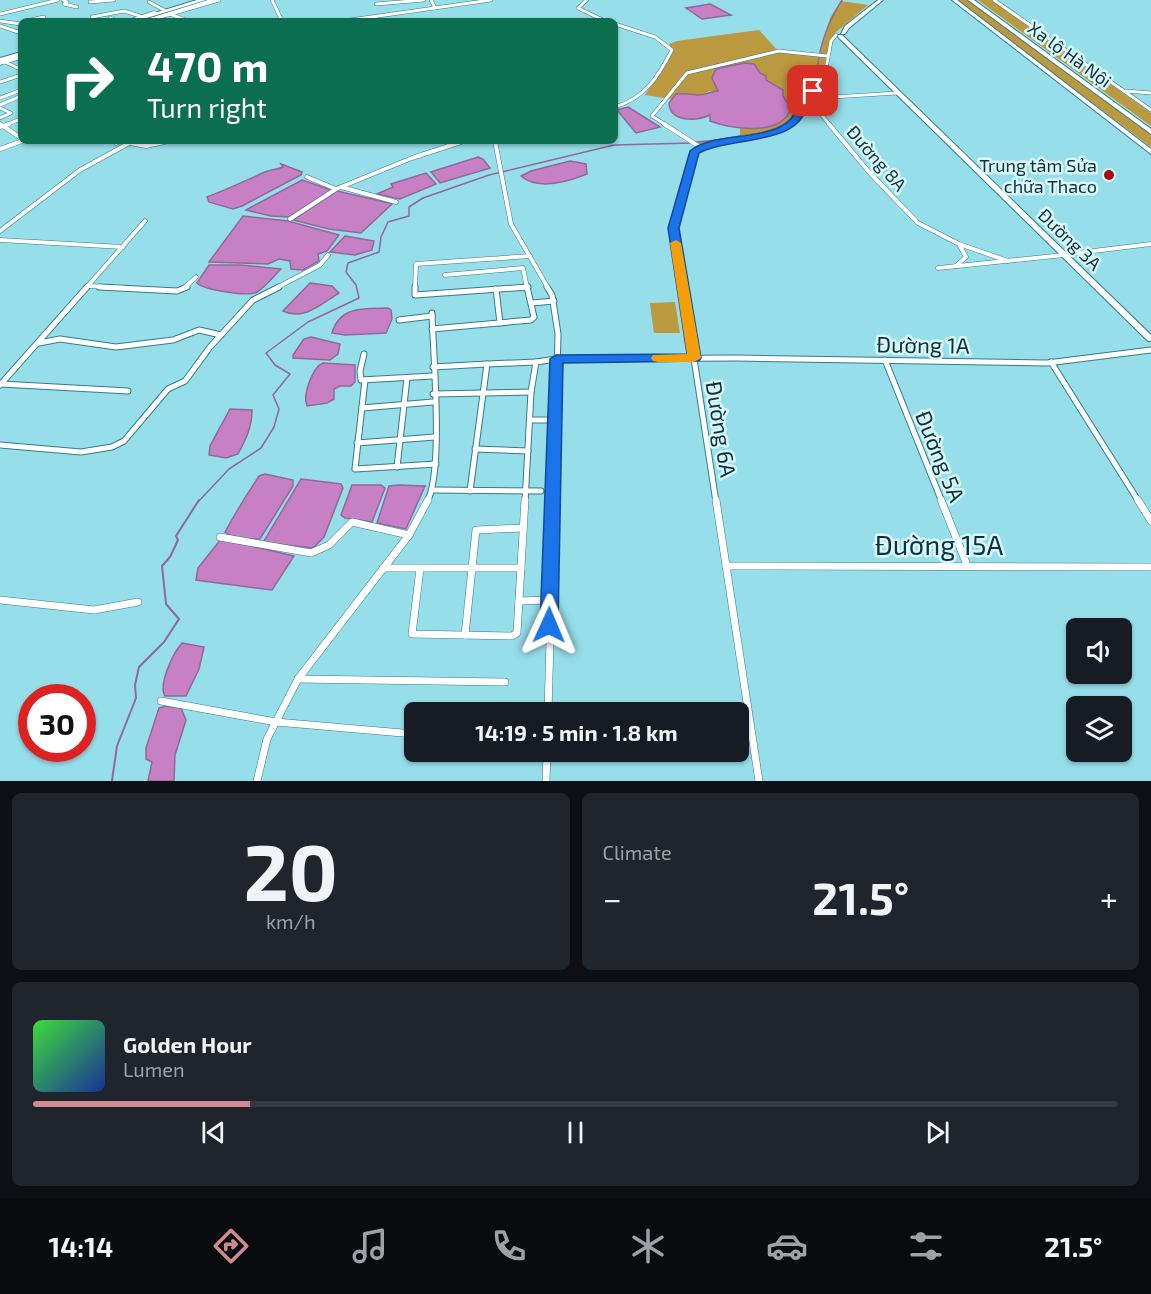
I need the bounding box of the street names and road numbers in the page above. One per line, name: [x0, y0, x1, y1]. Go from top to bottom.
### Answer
street label: Xa lộ Hà Nội: [1024, 16, 1116, 92]
street label: Đường 8A: [843, 121, 912, 196]
street label: Đường 3A: [1034, 204, 1107, 275]
street label: Đường 1A: [876, 330, 970, 358]
street label: Đường 6A: [702, 379, 742, 479]
street label: Đường 5A: [911, 407, 971, 506]
street label: Đường 15A: [875, 528, 1004, 561]

